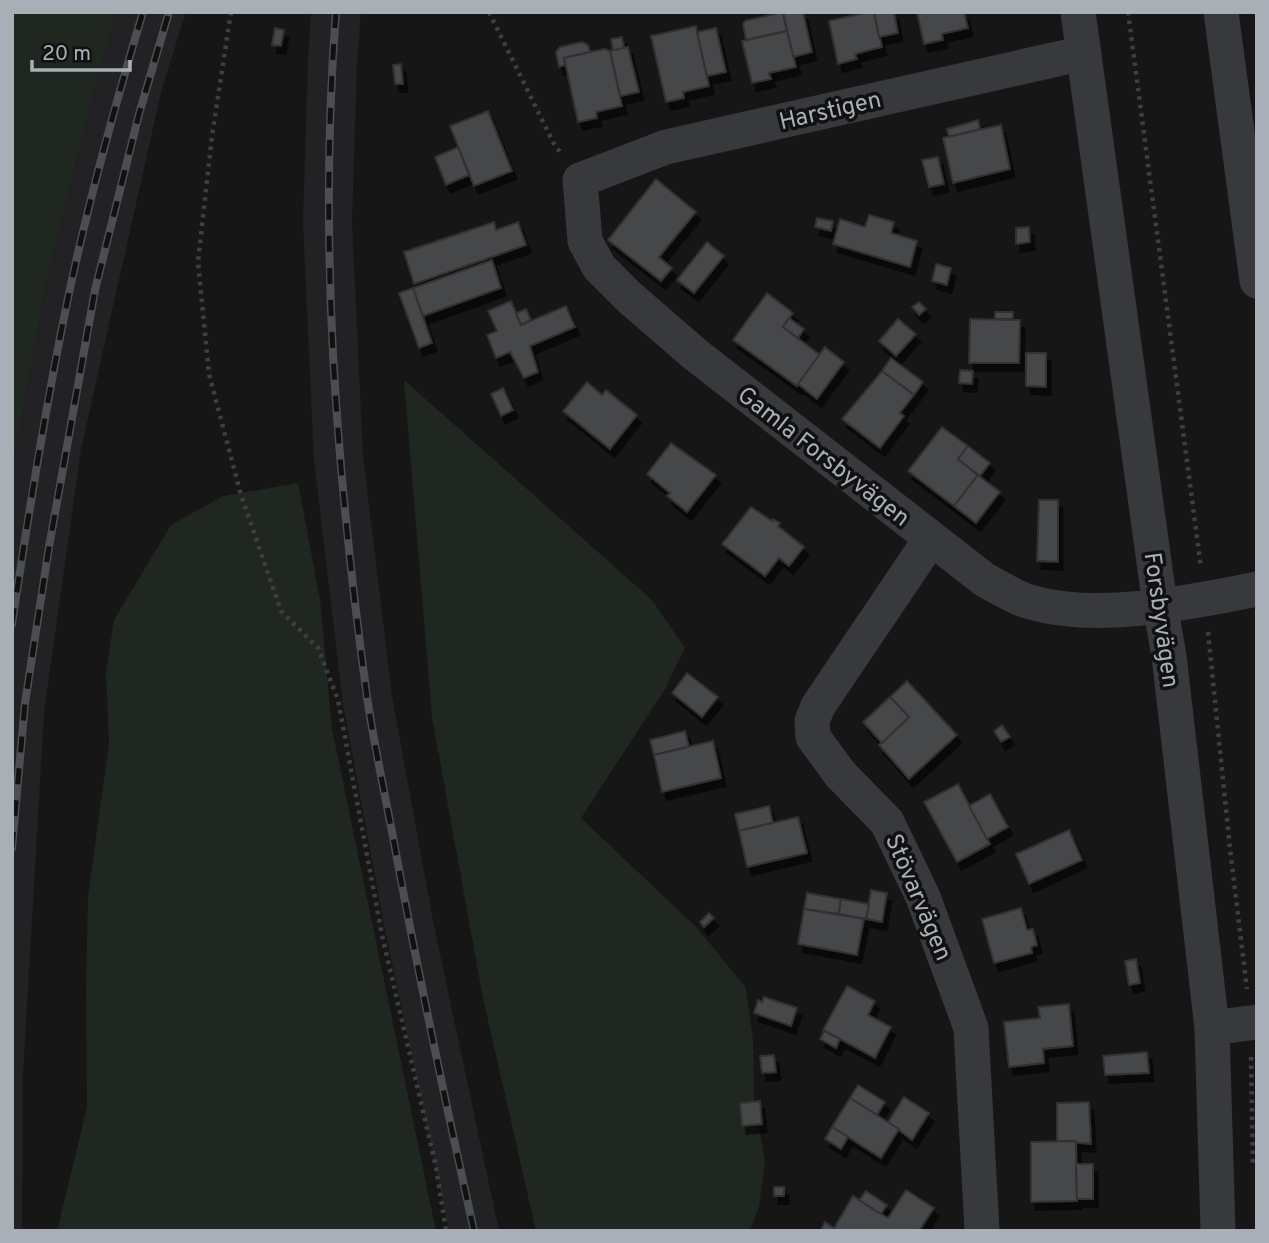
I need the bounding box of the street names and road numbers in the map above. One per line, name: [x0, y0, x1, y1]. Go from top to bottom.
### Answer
street label: Harstigen: [776, 86, 884, 138]
street label: Gamla Forsbyvägen: [730, 381, 915, 534]
street label: Forsbyvägen: [1136, 551, 1184, 690]
street label: Stövarvägen: [877, 830, 957, 966]

